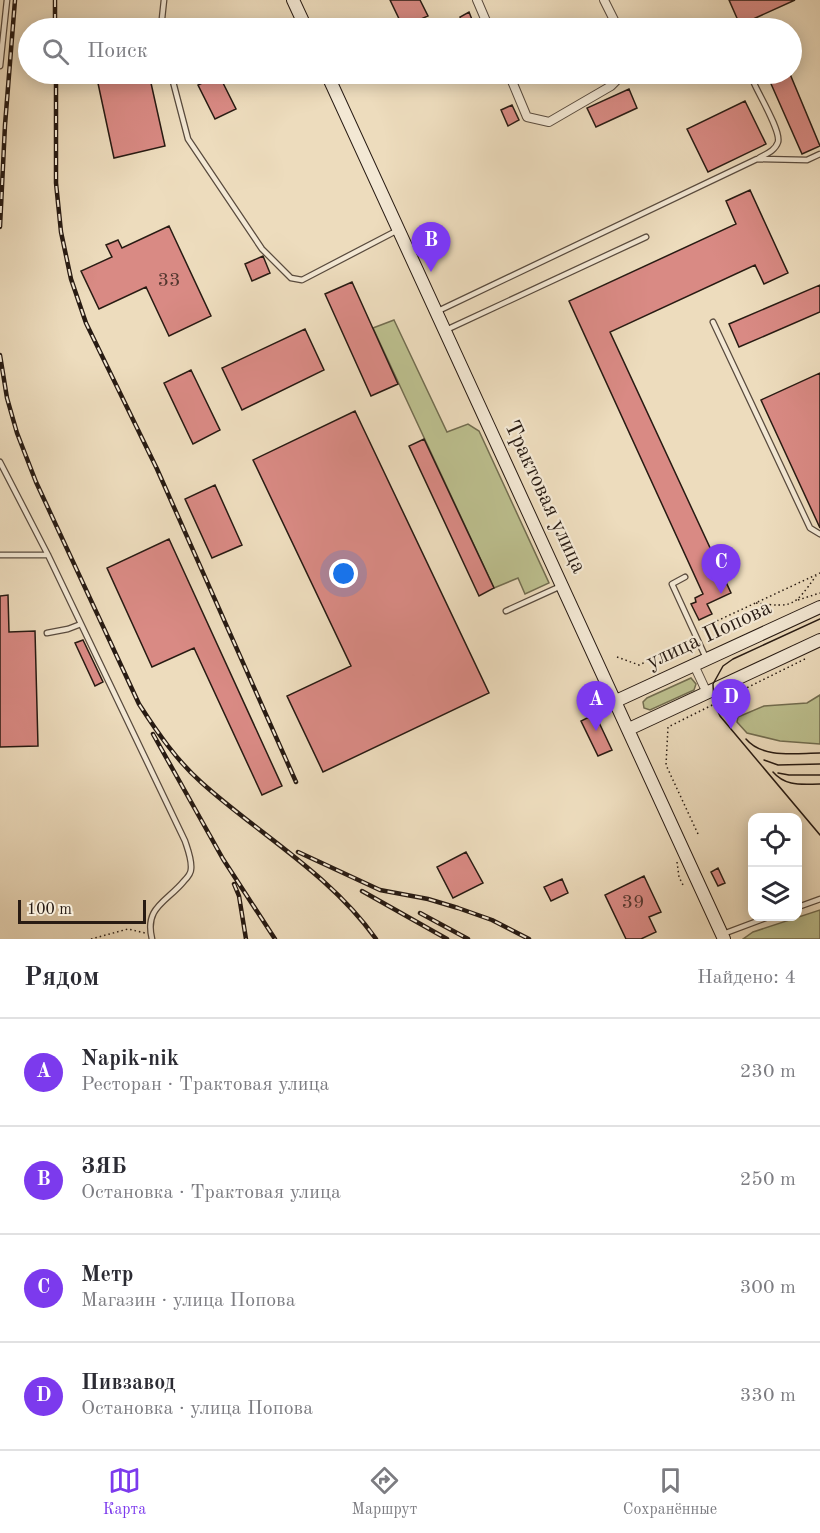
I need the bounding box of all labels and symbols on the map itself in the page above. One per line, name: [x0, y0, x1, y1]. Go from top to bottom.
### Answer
pin: B: [412, 222, 450, 272]
house number: 33: [157, 271, 181, 291]
street label: Трактовая улица: [500, 417, 590, 577]
pin: C: [702, 544, 740, 594]
your location: [329, 559, 358, 588]
street label: улица Попова: [643, 596, 775, 674]
pin: D: [712, 680, 750, 729]
pin: A: [576, 682, 616, 731]
house number: 39: [621, 893, 645, 913]
scale bar: [18, 897, 146, 924]

